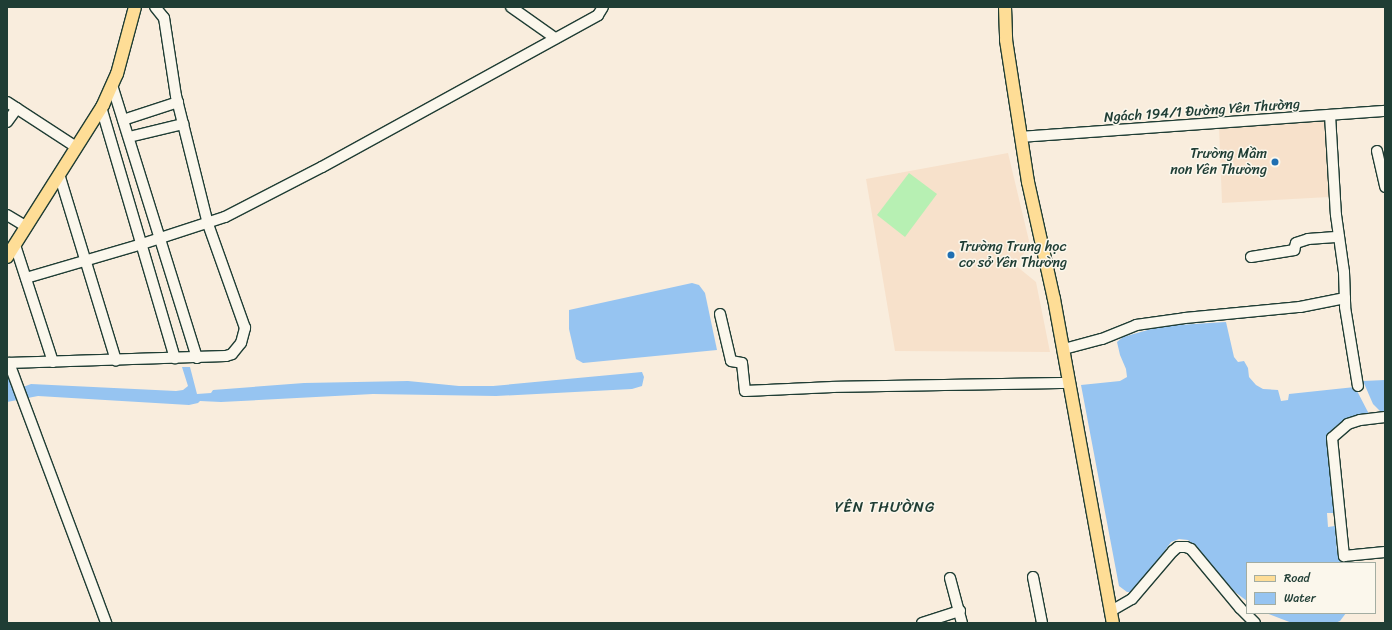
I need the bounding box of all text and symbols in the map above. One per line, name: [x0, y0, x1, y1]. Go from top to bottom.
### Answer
street label: Ngách 194/1 Đường Yên Thường: [1103, 96, 1301, 126]
place label: Trường Mầm non Yên Thường: [1170, 146, 1267, 178]
marker: Trường Mầm non Yên Thường: [1270, 157, 1280, 167]
place label: Trường Trung học cơ sở Yên Thường: [959, 239, 1067, 272]
marker: Trường Trung học cơ sở Yên Thường: [946, 250, 956, 260]
district label: YÊN THƯỜNG: [835, 499, 935, 517]
legend: [1246, 562, 1376, 614]
text: Road: [1284, 567, 1310, 589]
text: Water: [1284, 587, 1316, 609]

